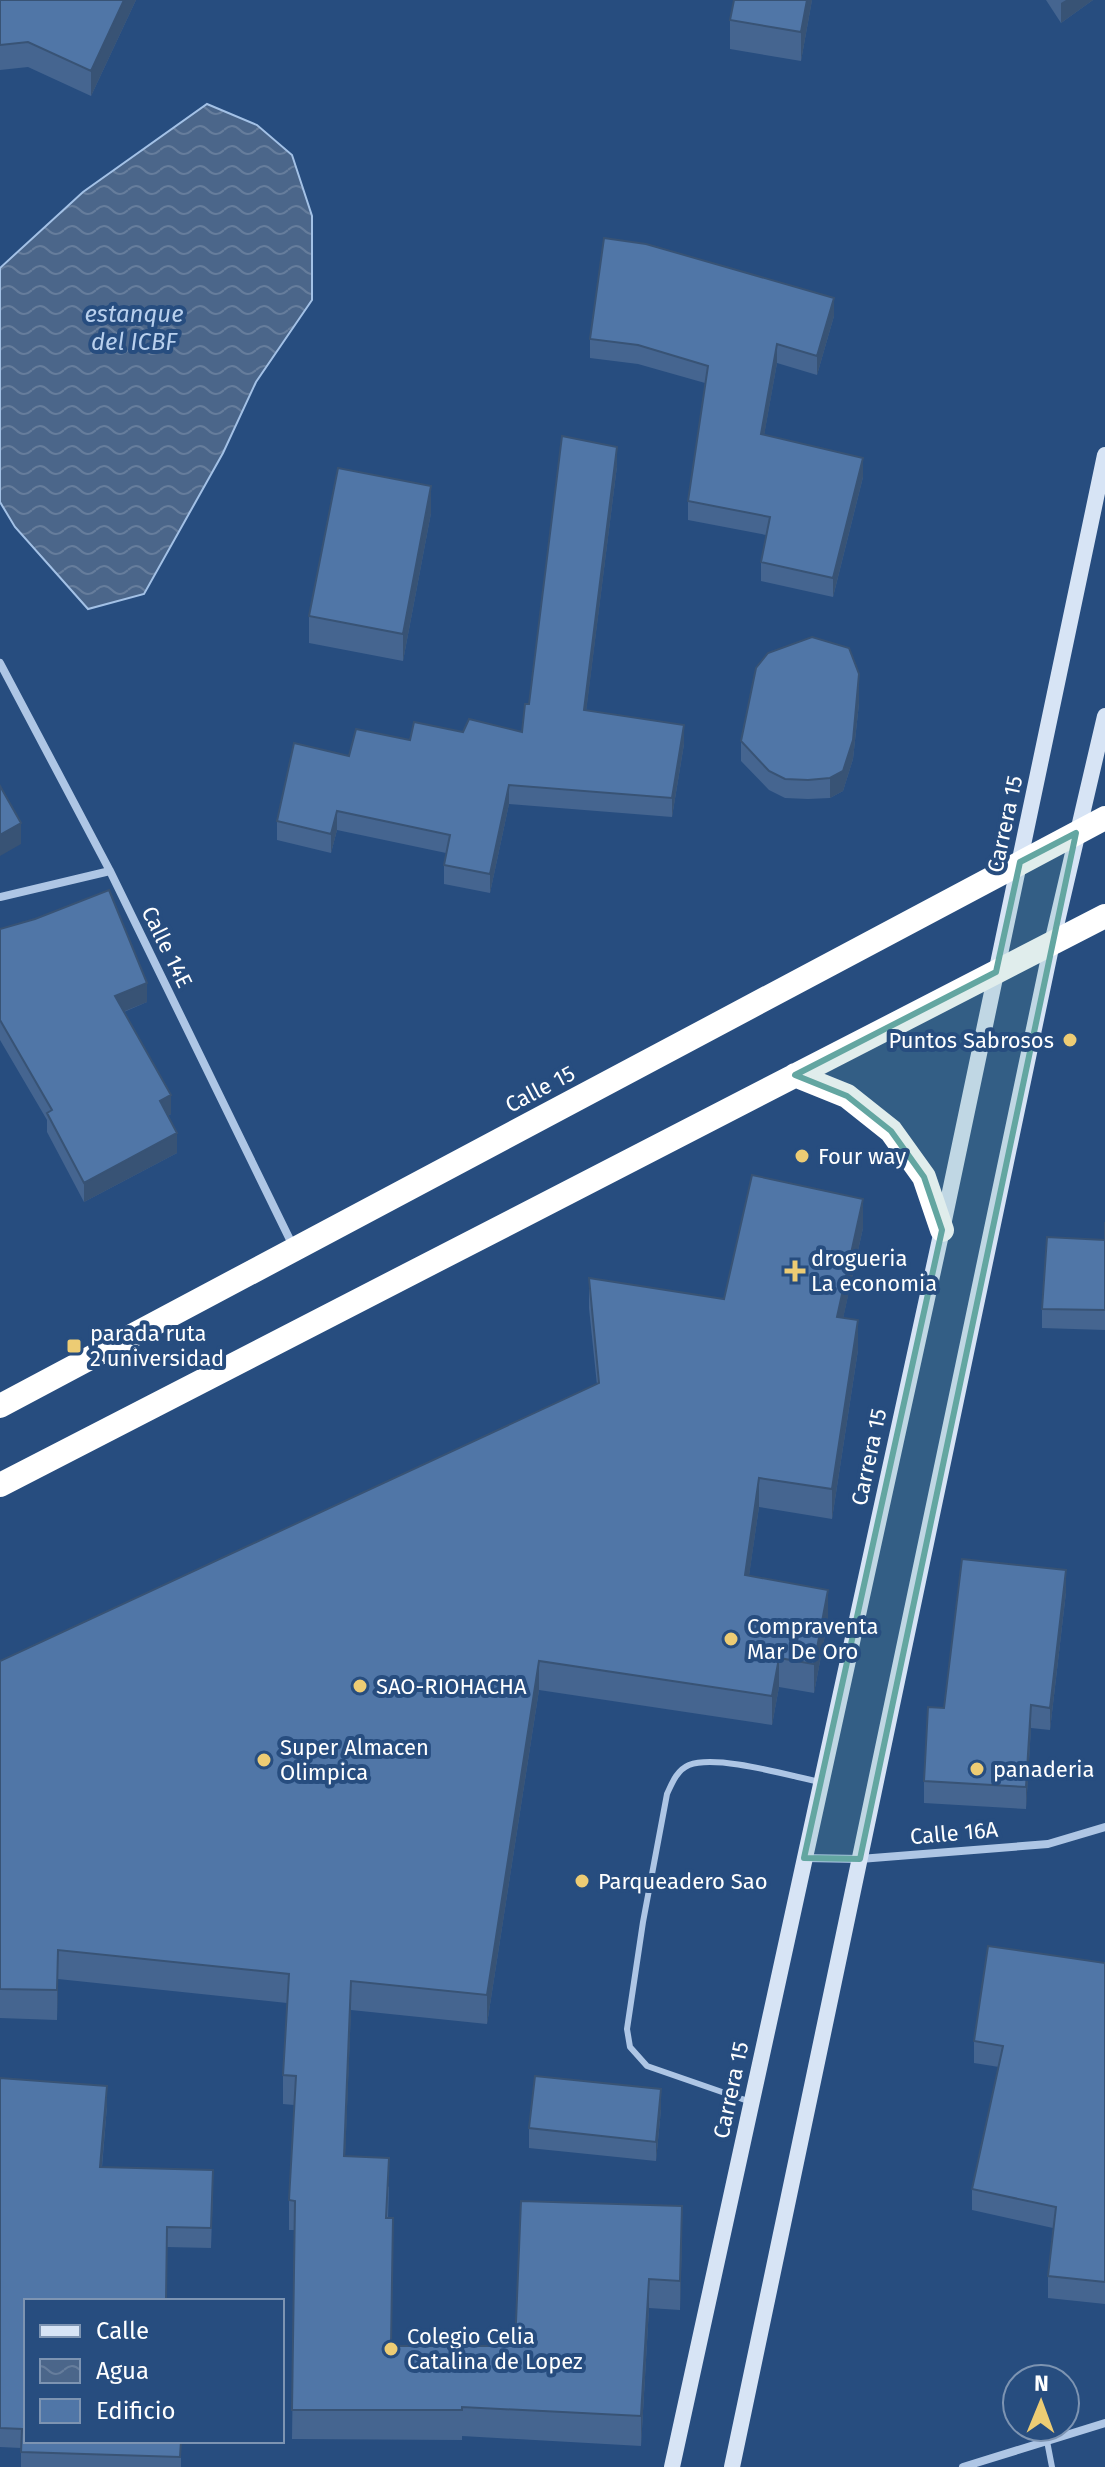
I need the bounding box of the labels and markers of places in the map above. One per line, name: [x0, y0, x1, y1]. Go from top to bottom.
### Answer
place label: Puntos Sabrosos: [888, 1027, 1054, 1054]
marker: Puntos Sabrosos: [1061, 1031, 1079, 1049]
place label: Four way: [818, 1143, 906, 1170]
marker: Four way: [793, 1147, 811, 1165]
place label: drogueria La economia: [811, 1245, 937, 1297]
marker: drogueria La economia: [786, 1262, 804, 1280]
place label: parada ruta 2 universidad: [90, 1320, 224, 1372]
marker: parada ruta 2 universidad: [65, 1337, 83, 1355]
place label: Compraventa Mar De Oro: [747, 1613, 878, 1665]
marker: Compraventa Mar De Oro: [722, 1630, 740, 1648]
place label: SAO-RIOHACHA: [376, 1673, 527, 1700]
marker: SAO-RIOHACHA: [351, 1677, 369, 1695]
place label: Super Almacen Olimpica: [280, 1734, 429, 1786]
marker: Super Almacen Olimpica: [255, 1751, 273, 1769]
place label: panaderia: [993, 1756, 1095, 1783]
marker: panaderia: [968, 1760, 986, 1778]
place label: Parqueadero Sao: [598, 1868, 768, 1895]
marker: Parqueadero Sao: [573, 1872, 591, 1890]
place label: Colegio Celia Catalina de Lopez: [407, 2323, 583, 2375]
marker: Colegio Celia Catalina de Lopez: [382, 2340, 400, 2358]

